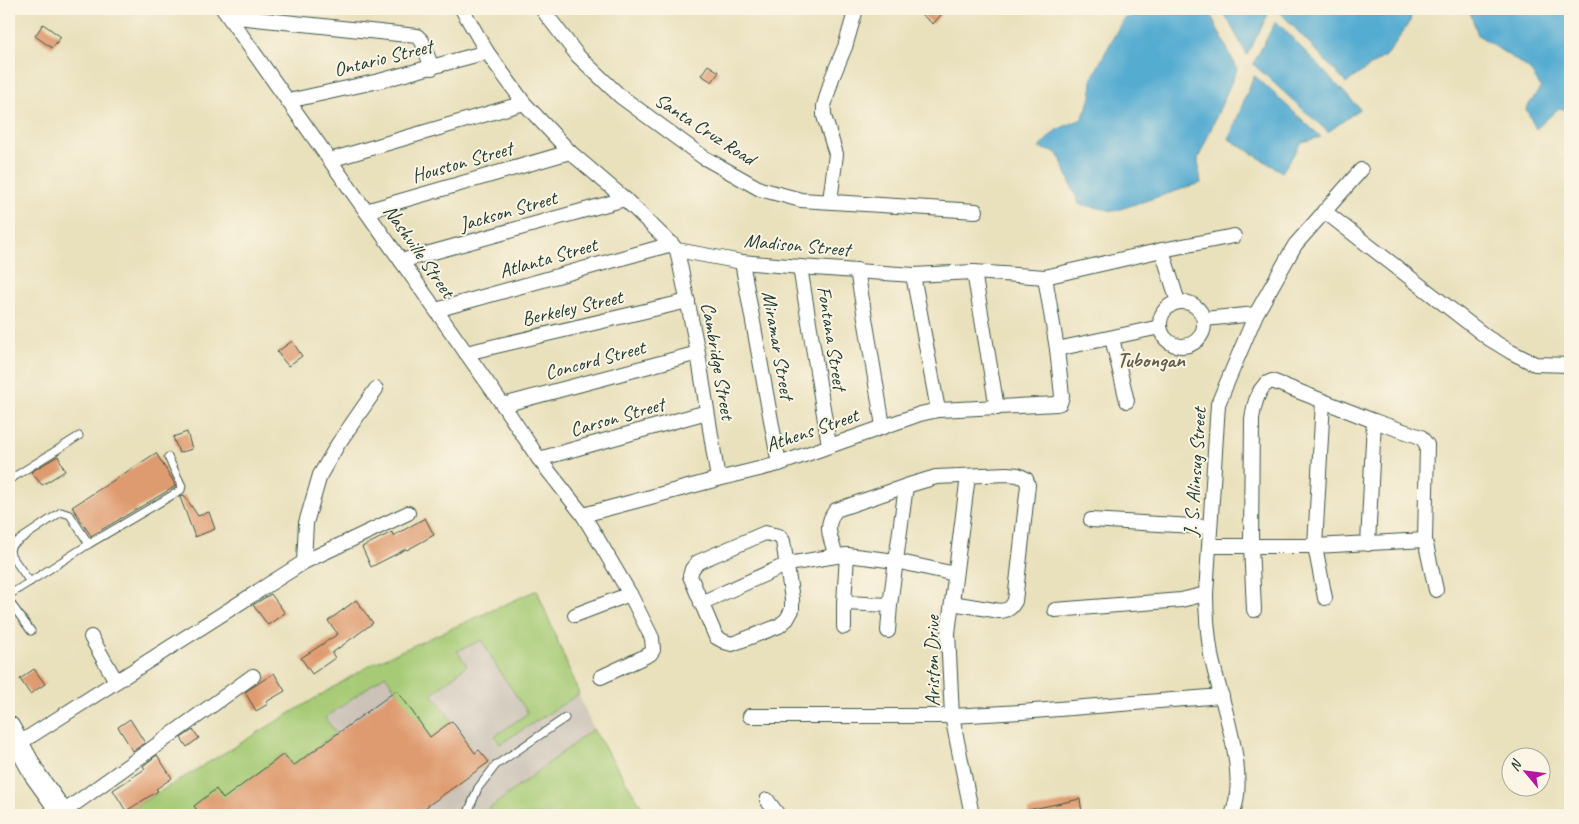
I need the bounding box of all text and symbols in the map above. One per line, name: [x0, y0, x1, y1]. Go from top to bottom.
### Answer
street label: Ontario Street: [331, 33, 438, 82]
street label: Santa Cruz Road: [650, 87, 763, 172]
street label: Houston Street: [409, 135, 518, 188]
street label: Jackson Street: [456, 185, 562, 237]
street label: Nashville Street: [378, 199, 462, 304]
street label: Madison Street: [743, 228, 854, 262]
street label: Atlanta Street: [496, 231, 602, 284]
street label: Berkeley Street: [519, 284, 627, 332]
street label: Fontana Street: [811, 284, 853, 395]
street label: Miramar Street: [756, 289, 800, 404]
street label: Cambridge Street: [695, 300, 741, 424]
street label: Concord Street: [542, 334, 650, 385]
district label: Tubongan: [1117, 347, 1186, 373]
street label: Carson Street: [567, 391, 670, 442]
street label: Athens Street: [763, 402, 864, 457]
street label: J. S. Alinsug Street: [1178, 404, 1212, 538]
street label: Ariston Drive: [920, 614, 945, 706]
north arrow: [1502, 746, 1552, 796]
text: N: [1506, 756, 1526, 774]

